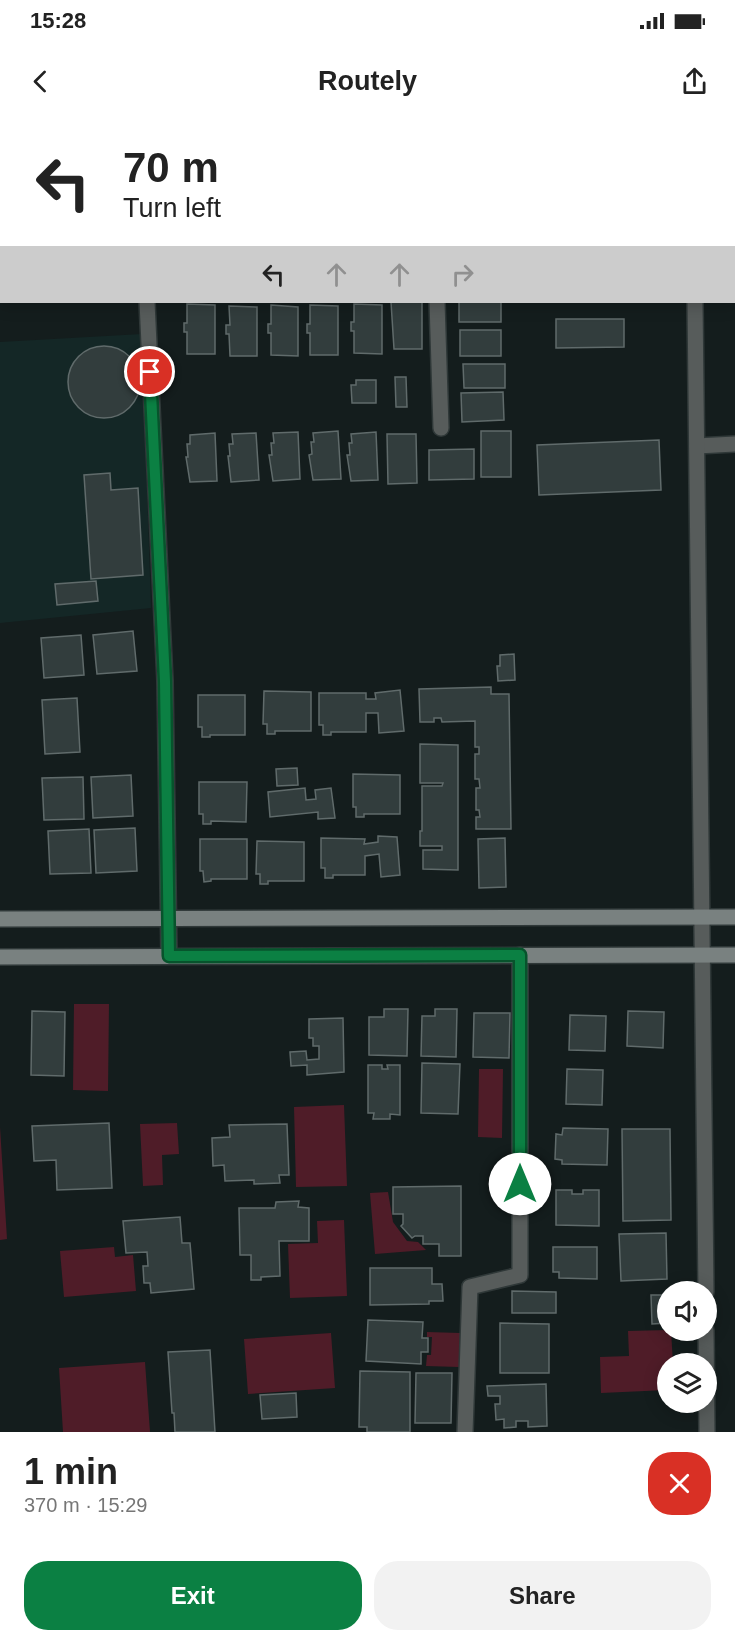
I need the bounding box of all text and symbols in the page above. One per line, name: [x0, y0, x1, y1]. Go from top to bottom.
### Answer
text: 15:28: [30, 8, 86, 33]
icon: back: [24, 65, 57, 98]
icon: share: [678, 65, 711, 98]
text: Routely: [318, 66, 417, 96]
icon: left: [24, 144, 102, 222]
text: 70 m: [123, 144, 219, 191]
text: Turn left: [123, 193, 221, 223]
icon: left: [257, 258, 290, 291]
icon: ahead: [320, 258, 353, 291]
icon: ahead: [383, 258, 416, 291]
icon: right: [446, 258, 479, 291]
pin: [124, 346, 175, 397]
icon: arrive: [133, 355, 166, 388]
position arrow: [488, 1152, 552, 1216]
map controls: [657, 1281, 717, 1413]
button: sound: [657, 1281, 717, 1341]
button: layers: [657, 1353, 717, 1413]
text: 1 min: [24, 1451, 118, 1492]
button: close: [648, 1452, 711, 1515]
text: 370 m · 15:29: [24, 1494, 147, 1516]
button: Exit: [24, 1561, 362, 1630]
button: Share: [374, 1561, 711, 1630]

